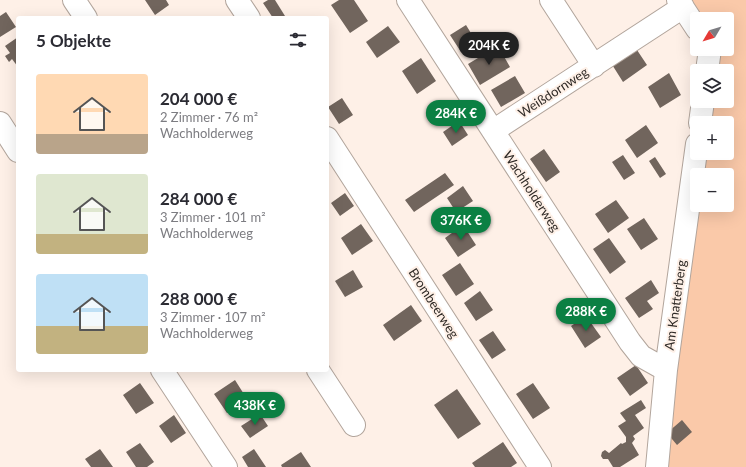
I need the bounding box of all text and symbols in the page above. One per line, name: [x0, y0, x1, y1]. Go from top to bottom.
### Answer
north arrow: [690, 12, 734, 56]
map controls: [690, 12, 734, 212]
icon: filters: [287, 29, 309, 51]
text: 5 Objekte: [36, 30, 111, 51]
pin: 204K €: [456, 32, 522, 66]
text: 204K €: [468, 37, 510, 53]
street label: Weißdornweg: [515, 63, 591, 121]
button: layers: [690, 64, 734, 108]
text: 204 000 €: [160, 88, 237, 109]
icon: home: [68, 90, 116, 138]
pin: 284K €: [423, 100, 489, 134]
text: 284K €: [435, 105, 477, 121]
text: 2 Zimmer · 76 m²: [160, 109, 258, 125]
button: +: [690, 116, 734, 160]
text: Wachholderweg: [160, 125, 253, 141]
street label: Wachholderweg: [500, 148, 564, 235]
button: −: [690, 168, 734, 212]
text: 284 000 €: [160, 188, 237, 209]
icon: home: [68, 190, 116, 238]
pin: 376K €: [428, 207, 494, 241]
text: 3 Zimmer · 101 m²: [160, 209, 266, 225]
text: 376K €: [440, 212, 482, 228]
text: Wachholderweg: [160, 225, 253, 241]
street label: Am Knatterberg: [661, 259, 689, 351]
street label: Brombeerweg: [405, 265, 463, 341]
text: 288 000 €: [160, 288, 237, 309]
icon: home: [68, 290, 116, 338]
pin: 288K €: [553, 298, 619, 332]
text: 288K €: [565, 303, 607, 319]
text: 3 Zimmer · 107 m²: [160, 309, 266, 325]
text: Wachholderweg: [160, 325, 253, 341]
pin: 438K €: [222, 392, 288, 426]
text: 438K €: [234, 397, 276, 413]

